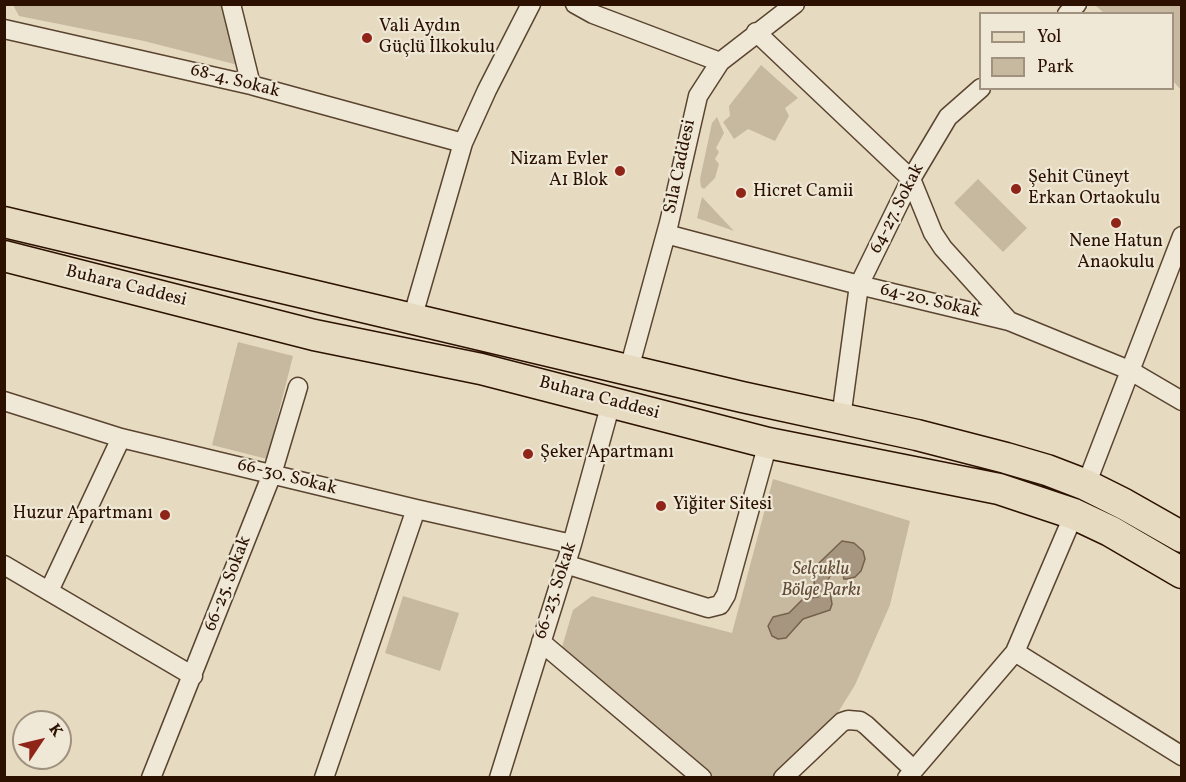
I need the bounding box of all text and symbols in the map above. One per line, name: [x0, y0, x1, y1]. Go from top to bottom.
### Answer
legend: [979, 12, 1174, 90]
place label: Vali Aydın Güçlü İlkokulu: [379, 17, 495, 60]
text: Yol: [1037, 25, 1062, 50]
marker: Vali Aydın Güçlü İlkokulu: [360, 31, 374, 45]
text: Park: [1037, 55, 1074, 80]
street label: 68-4. Sokak: [188, 60, 282, 104]
street label: Sıla Caddesi: [660, 118, 702, 216]
place label: Nizam Evler A1 Blok: [510, 150, 608, 192]
street label: 64-27. Sokak: [866, 160, 930, 258]
marker: Nizam Evler A1 Blok: [613, 164, 627, 178]
place label: Şehit Cüneyt Erkan Ortaokulu: [1028, 168, 1160, 210]
place label: Hicret Camii: [753, 182, 853, 204]
marker: Şehit Cüneyt Erkan Ortaokulu: [1009, 182, 1023, 196]
marker: Hicret Camii: [734, 186, 748, 200]
marker: Nene Hatun Anaokulu: [1109, 216, 1123, 230]
place label: Nene Hatun Anaokulu: [1069, 232, 1163, 274]
street label: Buhara Caddesi: [63, 262, 189, 312]
street label: 64-20. Sokak: [878, 280, 982, 324]
street label: Buhara Caddesi: [536, 373, 662, 425]
place label: Şeker Apartmanı: [540, 443, 674, 465]
marker: Şeker Apartmanı: [521, 447, 535, 461]
street label: 66-30. Sokak: [235, 455, 339, 501]
place label: Yiğiter Sitesi: [673, 495, 772, 517]
marker: Yiğiter Sitesi: [654, 499, 668, 513]
place label: Huzur Apartmanı: [13, 504, 153, 526]
marker: Huzur Apartmanı: [158, 508, 172, 522]
street label: 66-25. Sokak: [201, 533, 257, 635]
street label: 66-23. Sokak: [531, 540, 583, 642]
park label: Selçuklu Bölge Parkı: [781, 560, 861, 602]
north arrow: [12, 710, 72, 770]
text: K: [43, 720, 67, 742]

